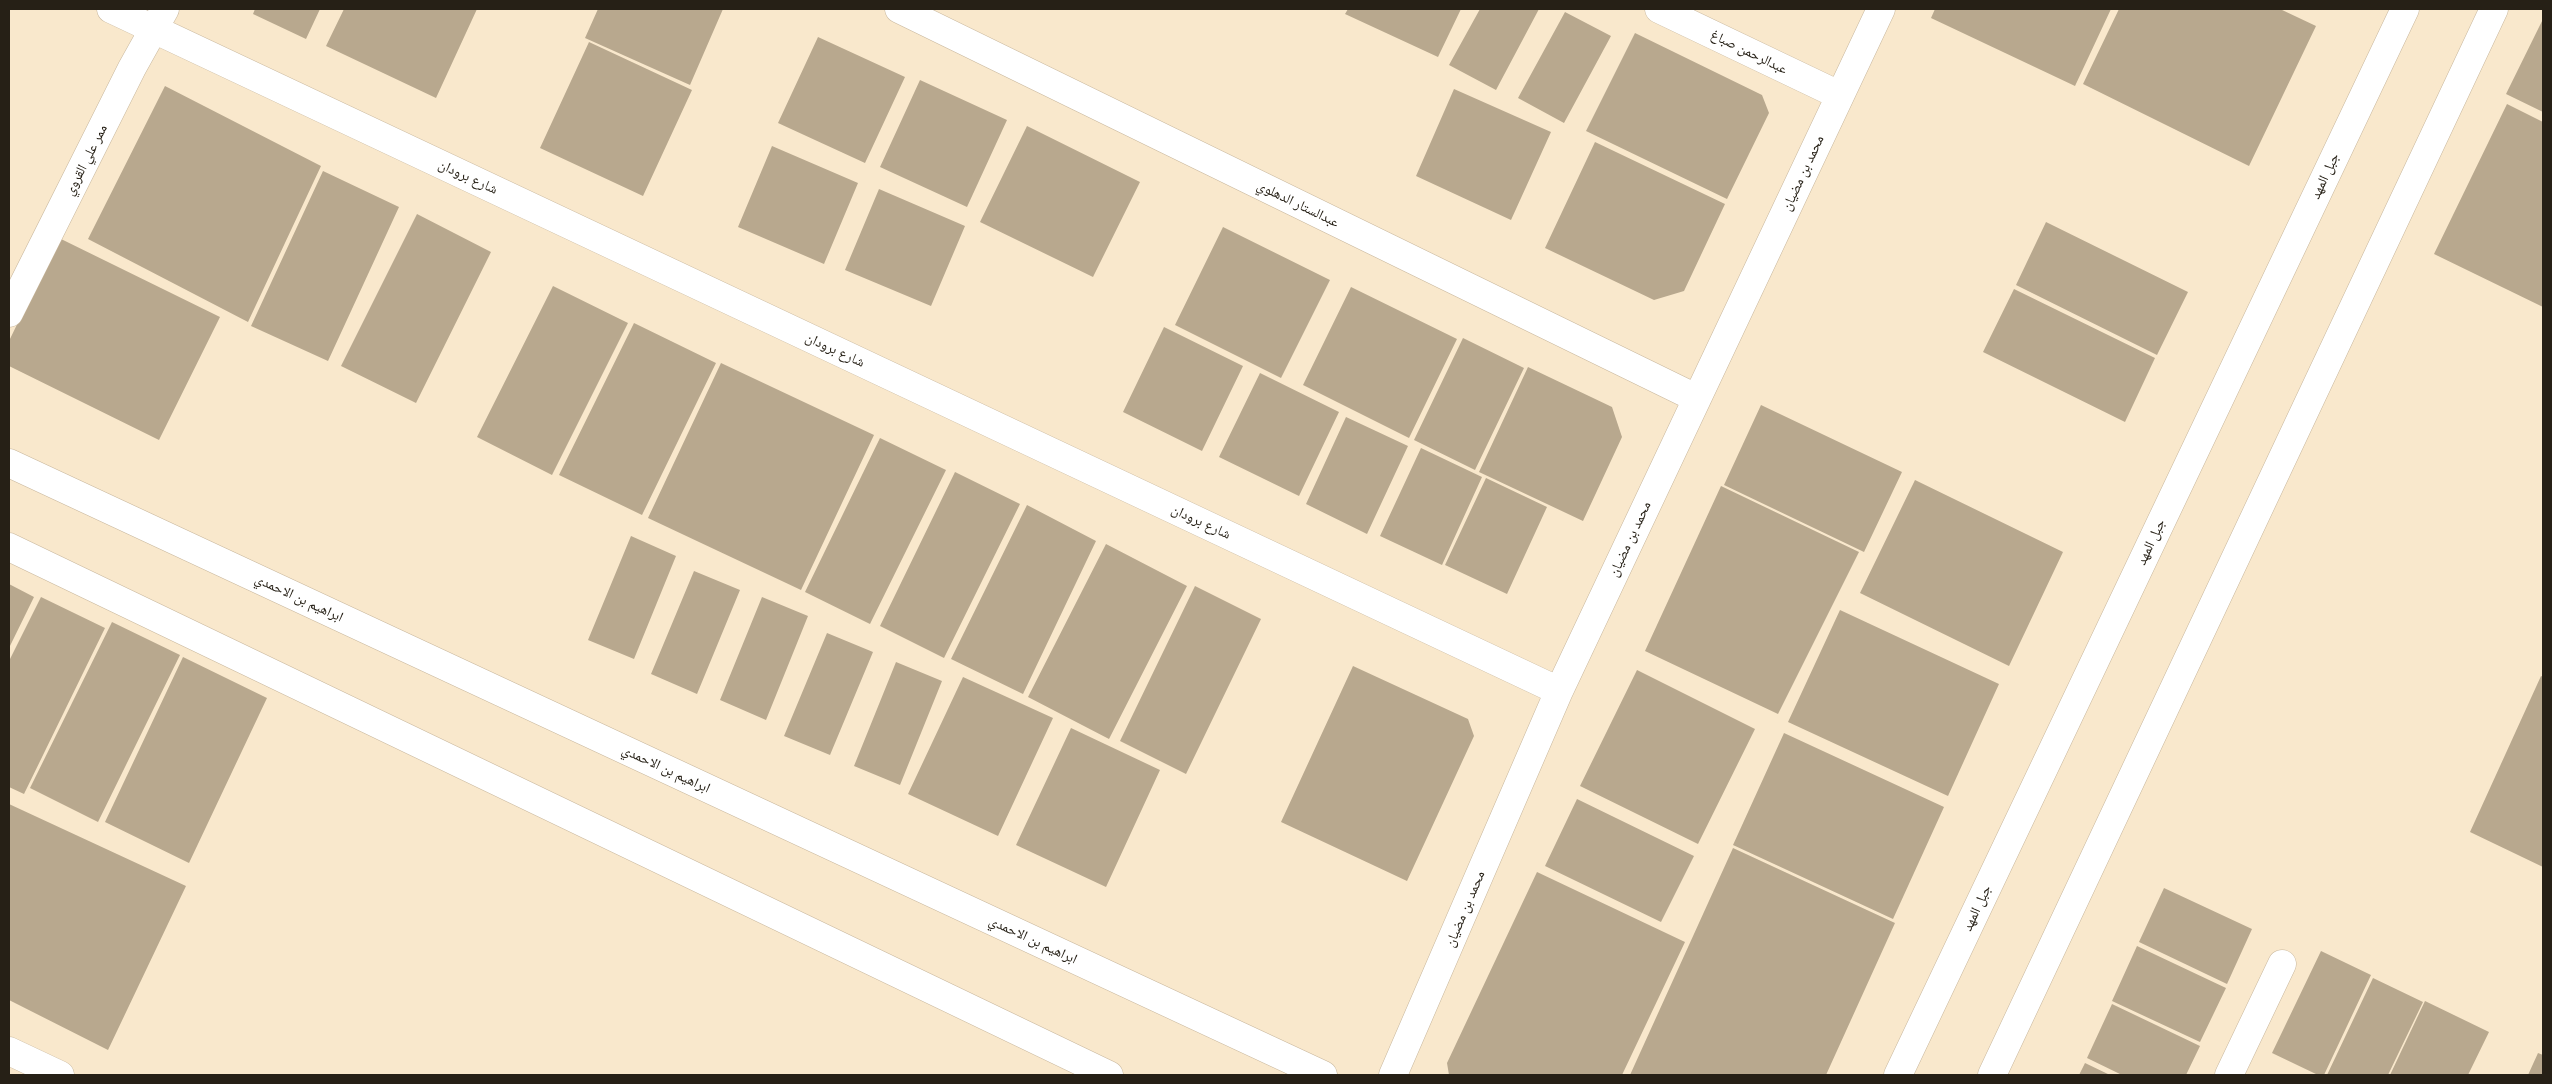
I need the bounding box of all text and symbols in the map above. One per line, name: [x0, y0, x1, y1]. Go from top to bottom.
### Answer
street label: عبدالرحمن صباغ: [1708, 26, 1790, 78]
street label: ممر علي القروي: [61, 122, 111, 198]
street label: محمد بن مضيان: [1778, 133, 1828, 213]
street label: جبل المهد: [2307, 150, 2343, 202]
street label: شارع برودان: [436, 156, 500, 198]
street label: عبدالستار الدهلوي: [1254, 177, 1342, 231]
street label: شارع برودان: [803, 329, 867, 371]
street label: محمد بن مضيان: [1605, 499, 1655, 579]
street label: شارع برودان: [1169, 501, 1233, 543]
street label: جبل المهد: [2133, 516, 2169, 568]
street label: ابراهيم بن الاحمدي: [252, 570, 346, 626]
street label: ابراهيم بن الاحمدي: [619, 741, 713, 797]
street label: محمد بن مضيان: [1441, 868, 1489, 950]
street label: جبل المهد: [1959, 882, 1995, 934]
street label: ابراهيم بن الاحمدي: [986, 912, 1080, 968]

